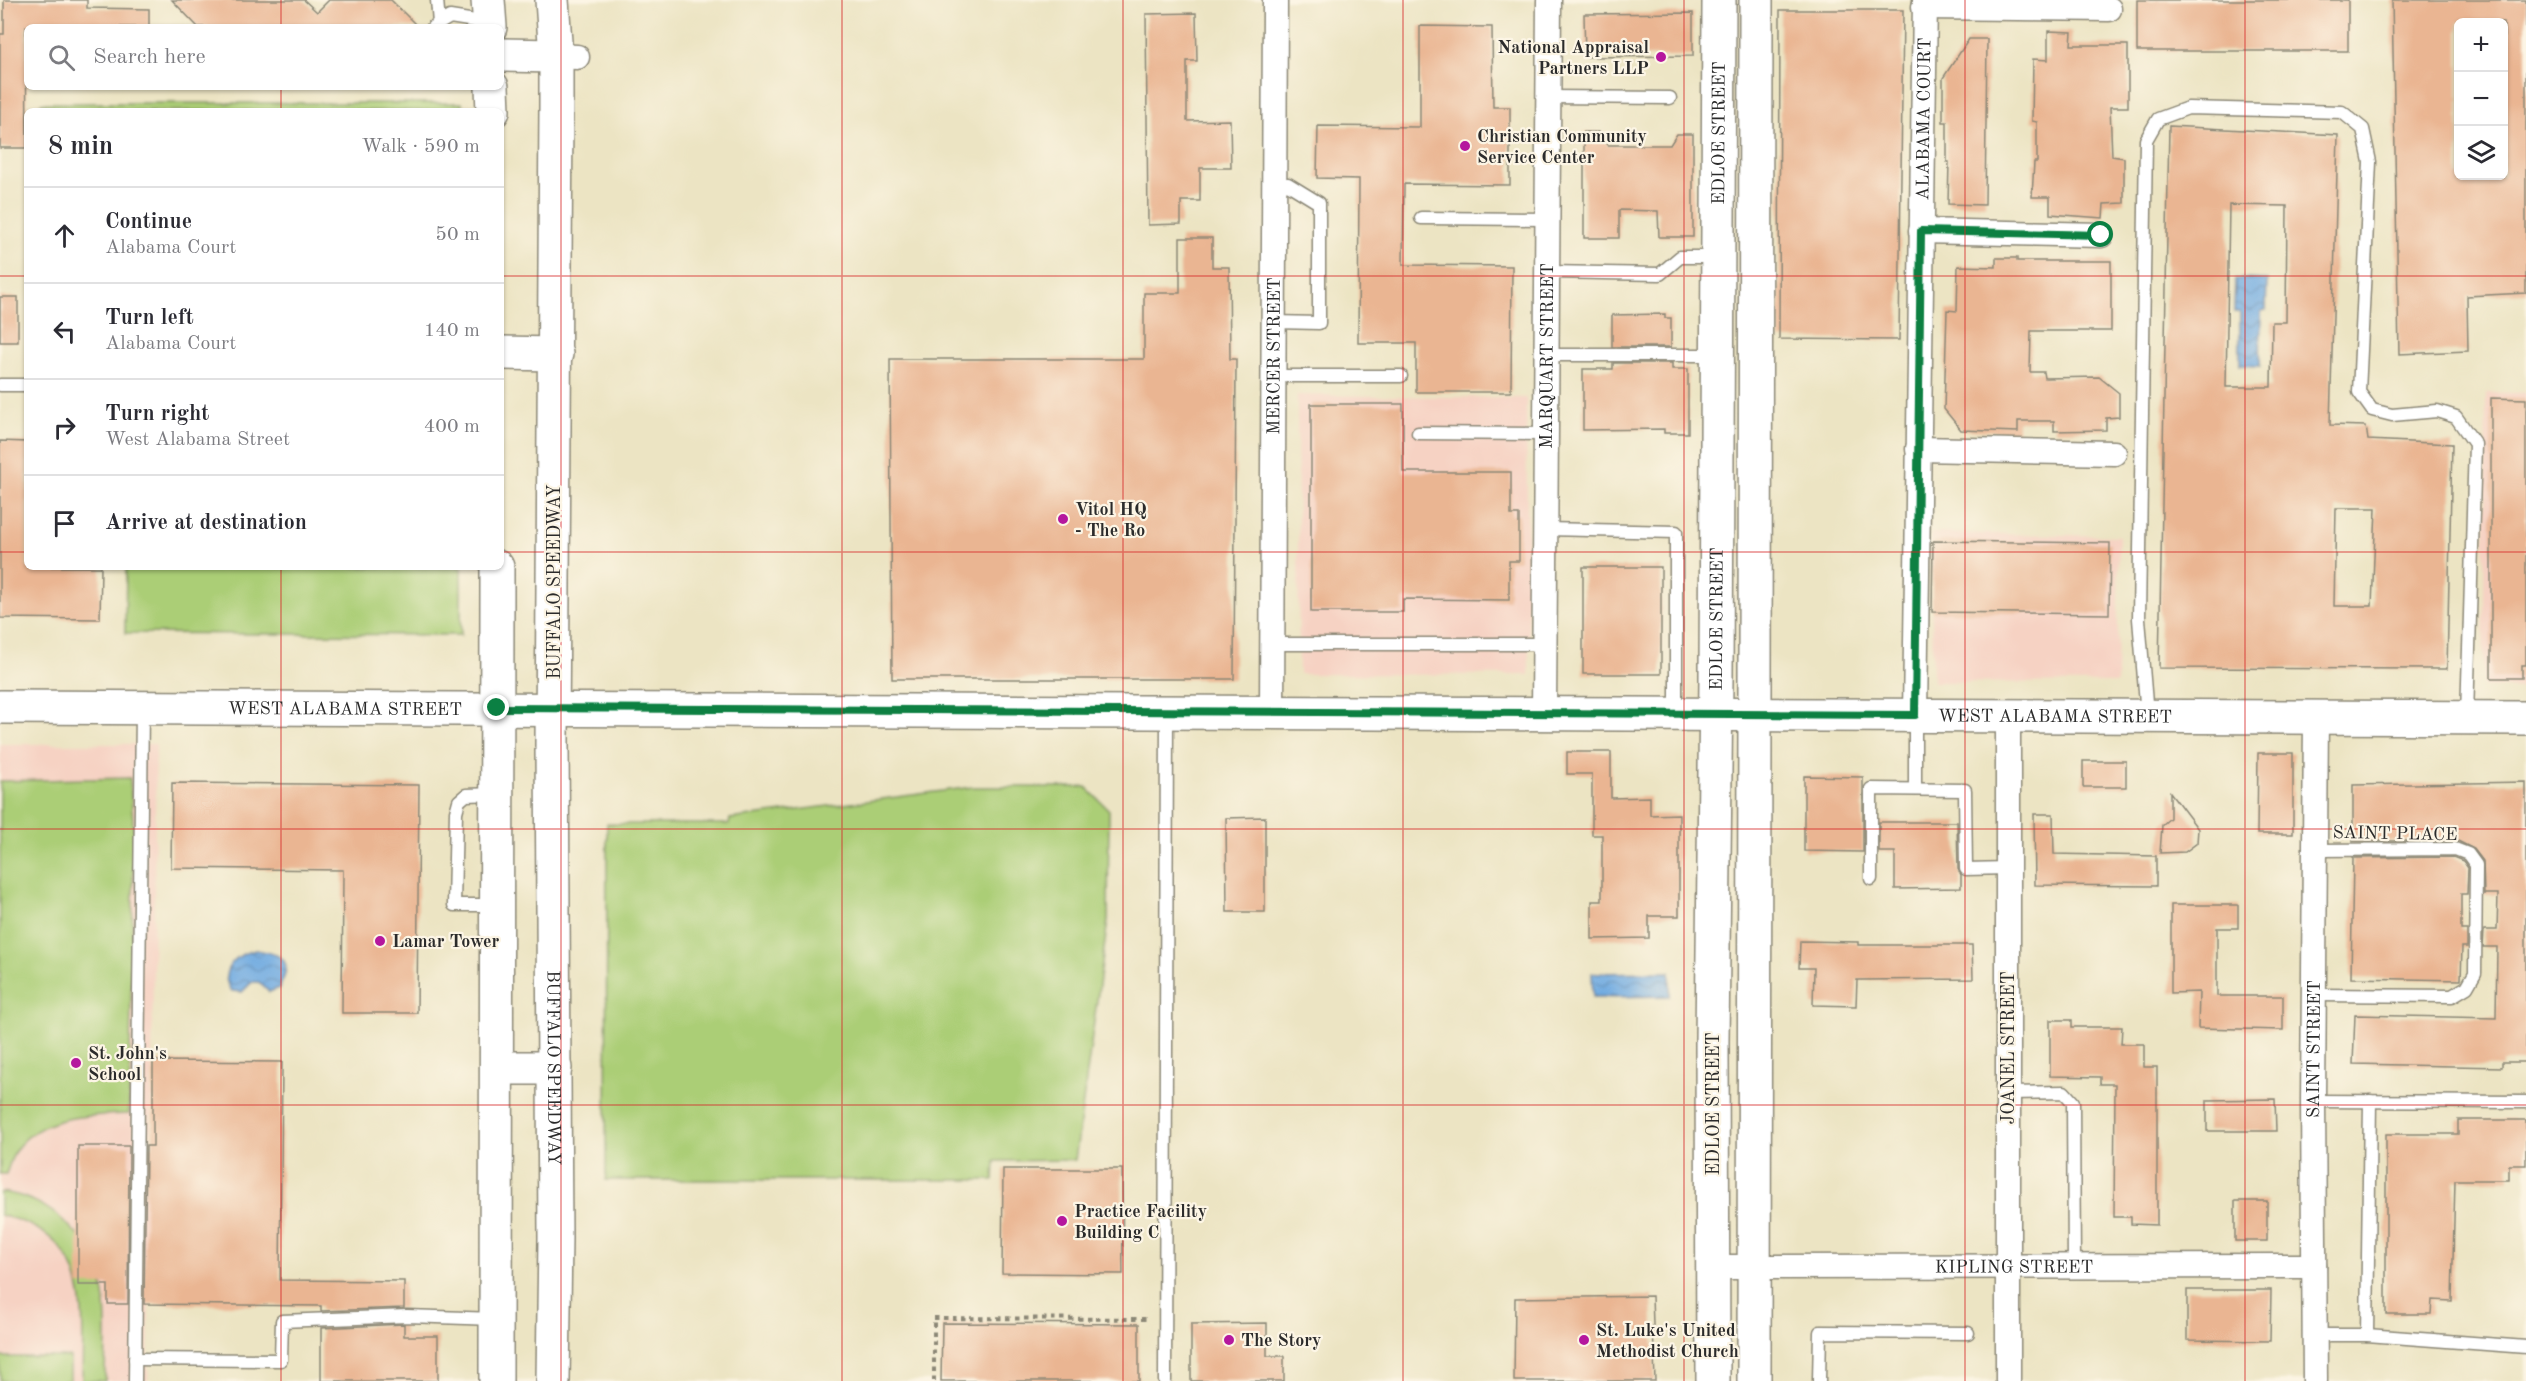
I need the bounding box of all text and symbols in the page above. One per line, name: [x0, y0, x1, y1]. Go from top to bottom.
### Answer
map controls: [2454, 18, 2508, 180]
button: +: [2454, 18, 2508, 72]
search box: [24, 24, 504, 90]
street label: ALABAMA COURT: [1914, 37, 1934, 201]
place label: National Appraisal Partners LLP: [1498, 39, 1649, 78]
icon: search: [45, 41, 78, 74]
text: Search here: [93, 46, 206, 68]
marker: National Appraisal Partners LLP: [1654, 50, 1668, 64]
street label: EDLOE STREET: [1710, 61, 1729, 205]
button: −: [2454, 72, 2508, 126]
button: layers: [2454, 126, 2508, 180]
place label: Christian Community Service Center: [1477, 128, 1647, 167]
text: 8 min: [48, 134, 113, 160]
text: Walk · 590 m: [361, 137, 480, 157]
marker: Christian Community Service Center: [1458, 139, 1472, 153]
text: Continue: [105, 211, 192, 233]
icon: ahead: [48, 219, 81, 252]
route start: [2087, 221, 2113, 247]
text: 50 m: [435, 225, 480, 245]
text: Alabama Court: [105, 238, 236, 258]
street label: MARQUART STREET: [1538, 263, 1557, 449]
street label: MERCER STREET: [1265, 277, 1284, 435]
text: Turn left: [105, 307, 194, 329]
icon: left: [48, 315, 81, 348]
text: 140 m: [424, 321, 480, 341]
text: Alabama Court: [105, 334, 236, 354]
text: Turn right: [105, 403, 209, 425]
icon: right: [48, 411, 81, 444]
text: 400 m: [424, 417, 480, 437]
text: West Alabama Street: [105, 430, 290, 450]
street label: BUFFALO SPEEDWAY: [546, 484, 564, 680]
place label: Vitol HQ - The Ro: [1075, 501, 1147, 540]
icon: arrive: [48, 507, 81, 540]
text: Arrive at destination: [105, 512, 307, 534]
marker: Vitol HQ - The Ro: [1056, 512, 1070, 526]
street label: EDLOE STREET: [1708, 547, 1727, 691]
route end: [483, 694, 509, 720]
street label: WEST ALABAMA STREET: [228, 700, 462, 719]
street label: WEST ALABAMA STREET: [1938, 707, 2172, 726]
street label: SAINT PLACE: [2332, 824, 2458, 844]
place label: Lamar Tower: [392, 933, 500, 951]
marker: Lamar Tower: [373, 934, 387, 948]
street label: BUFFALO SPEEDWAY: [543, 970, 563, 1165]
street label: JOANEL STREET: [2000, 972, 2018, 1124]
street label: SAINT STREET: [2305, 980, 2324, 1118]
street label: EDLOE STREET: [1705, 1032, 1723, 1176]
place label: St. John's School: [88, 1045, 167, 1084]
marker: St. John's School: [69, 1056, 83, 1070]
place label: Practice Facility Building C: [1074, 1203, 1207, 1242]
marker: Practice Facility Building C: [1055, 1214, 1069, 1228]
street label: KIPLING STREET: [1935, 1258, 2093, 1277]
place label: St. Luke's United Methodist Church: [1596, 1322, 1739, 1361]
place label: The Story: [1241, 1332, 1322, 1350]
marker: The Story: [1222, 1333, 1236, 1347]
marker: St. Luke's United Methodist Church: [1577, 1333, 1591, 1347]

